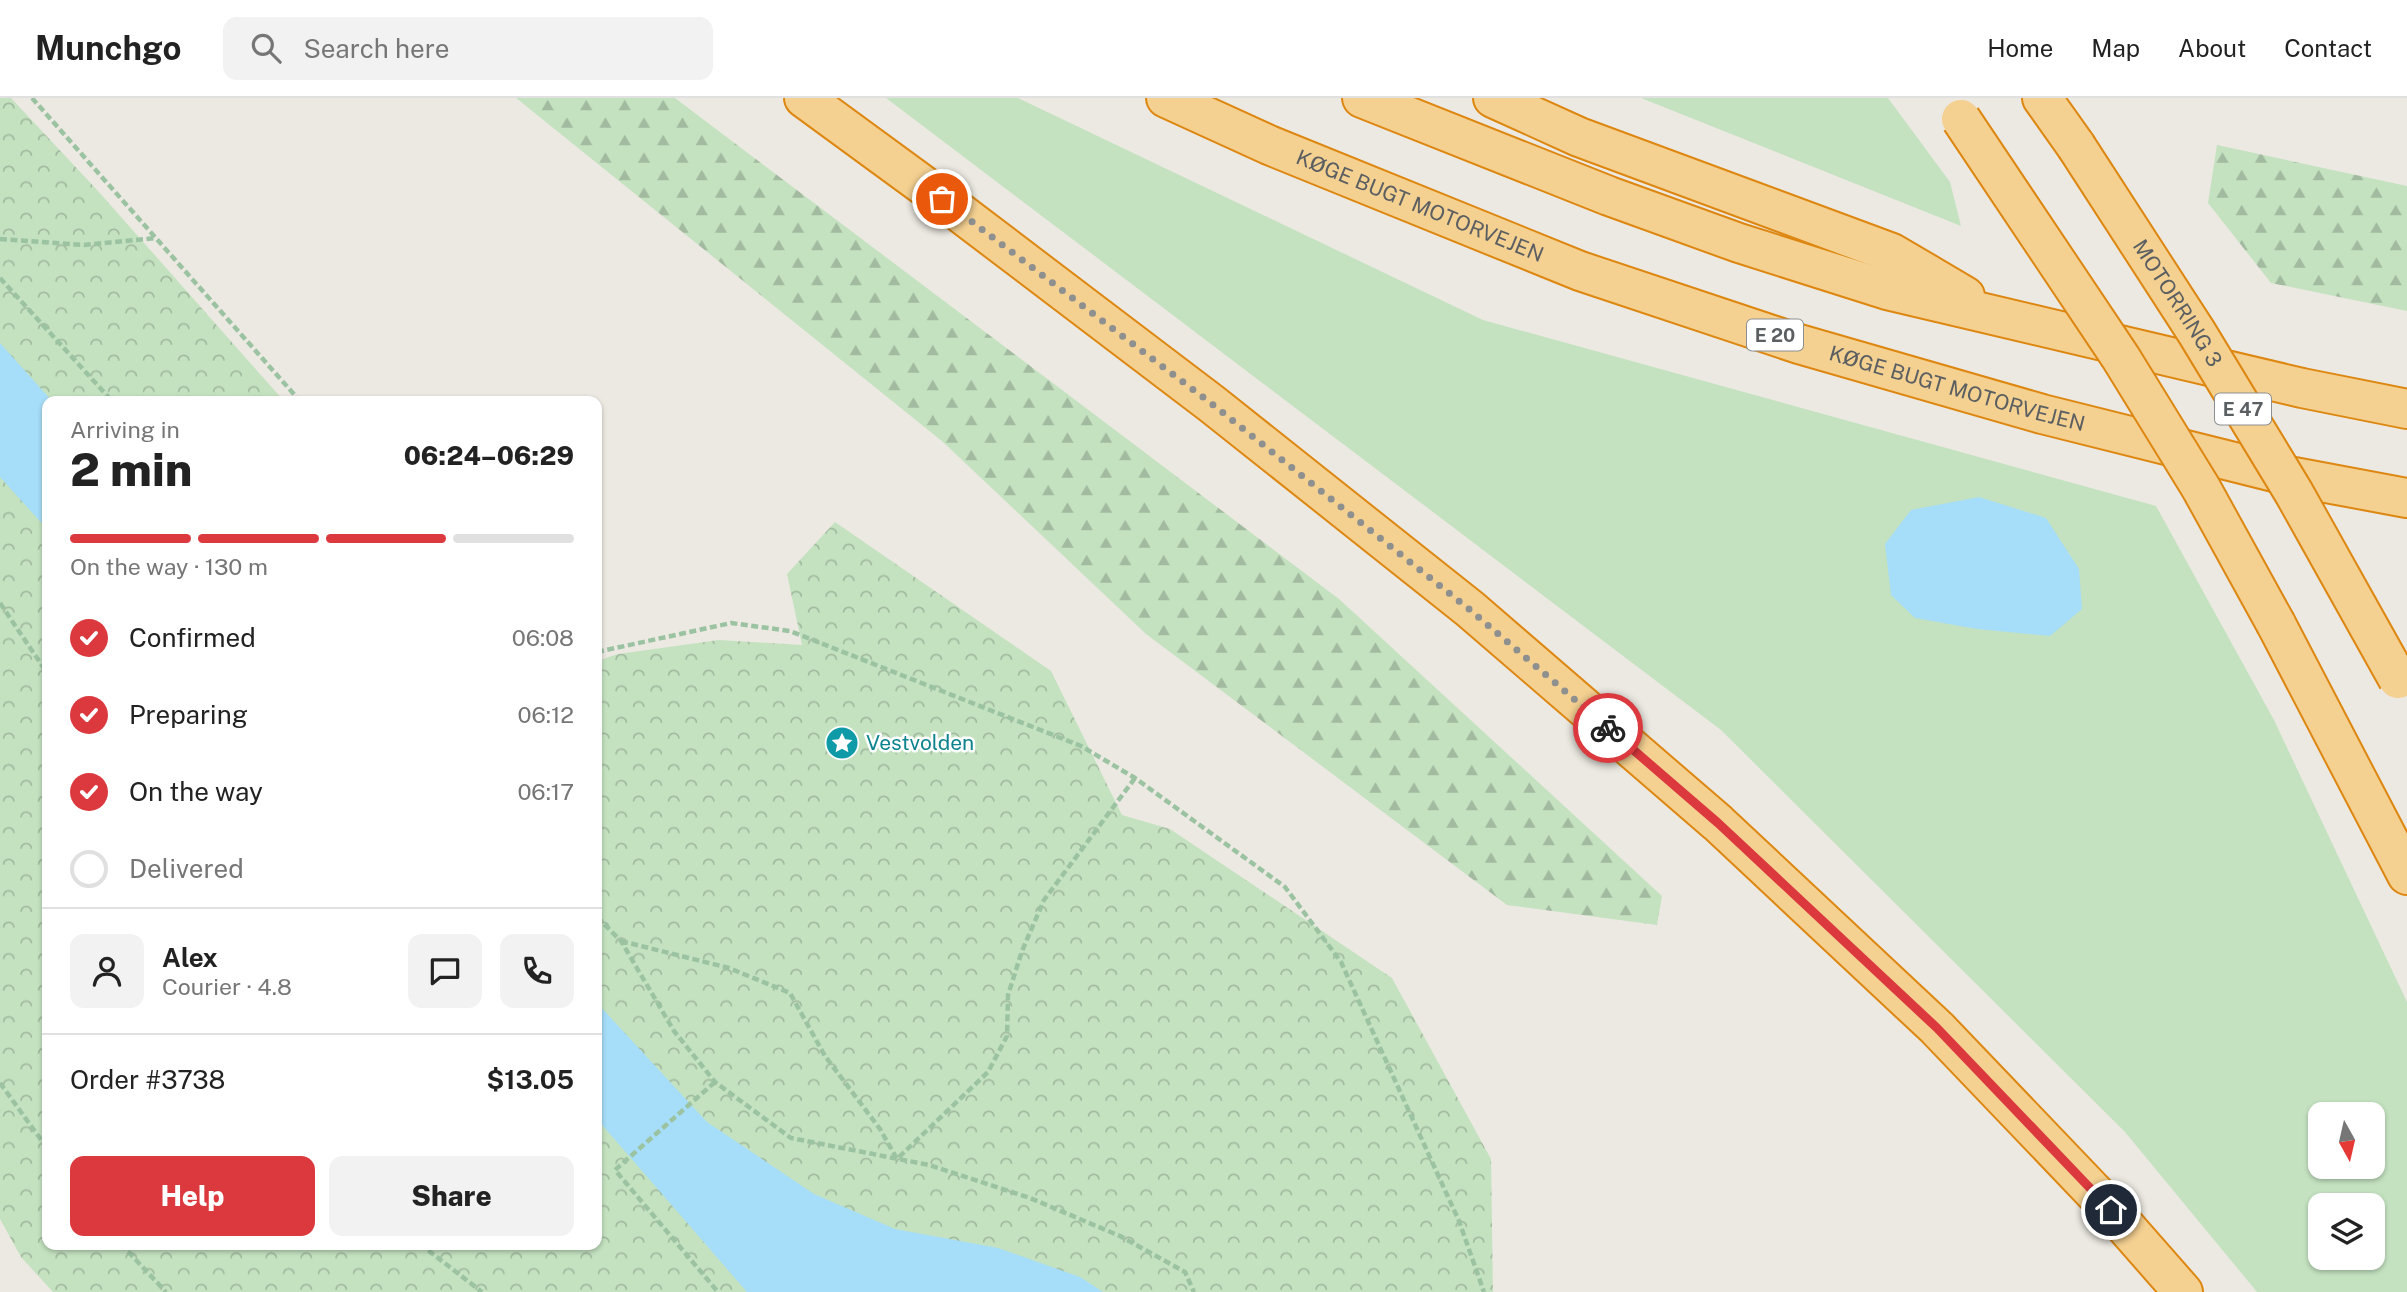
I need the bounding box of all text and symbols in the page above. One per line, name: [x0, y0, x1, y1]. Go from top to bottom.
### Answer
search box: [223, 17, 713, 80]
text: Munchgo: [35, 29, 181, 67]
icon: search: [247, 29, 285, 67]
text: Search here: [303, 33, 449, 64]
text: Home: [1987, 34, 2053, 62]
text: Map: [2091, 34, 2140, 62]
text: About: [2178, 34, 2246, 62]
text: Contact: [2284, 34, 2372, 62]
street label: KØGE BUGT MOTORVEJEN: [1293, 144, 1548, 267]
pin: [912, 169, 972, 229]
icon: bag: [923, 180, 961, 218]
street label: MOTORRING 3: [2128, 235, 2227, 371]
road number: E 20: [1747, 319, 1803, 350]
street label: KØGE BUGT MOTORVEJEN: [1826, 340, 2088, 436]
road number: E 47: [2215, 394, 2271, 424]
text: Arriving in: [70, 416, 180, 443]
text: 06:24–06:29: [404, 440, 574, 471]
text: 2 min: [70, 442, 192, 496]
text: On the way · 130 m: [70, 553, 268, 580]
icon: check: [70, 619, 108, 657]
text: Confirmed: [129, 622, 256, 653]
text: 06:08: [512, 624, 574, 651]
courier: [1573, 693, 1643, 763]
icon: check: [70, 696, 108, 734]
text: Preparing: [129, 699, 248, 730]
text: 06:12: [518, 701, 574, 728]
icon: bike: [1589, 709, 1627, 747]
place icon: Vestvolden: [823, 724, 861, 762]
place label: Vestvolden: [866, 730, 974, 755]
icon: check: [70, 773, 108, 811]
text: On the way: [129, 776, 263, 807]
text: 06:17: [517, 778, 574, 805]
text: Delivered: [129, 853, 244, 884]
button: person: [70, 934, 144, 1008]
button: chat: [408, 934, 482, 1008]
button: phone: [500, 934, 574, 1008]
text: Alex: [162, 942, 218, 973]
text: Courier · 4.8: [162, 973, 292, 1000]
text: Order #3738: [70, 1064, 225, 1095]
text: $13.05: [487, 1064, 574, 1095]
north arrow: [2308, 1102, 2385, 1180]
map controls: [2308, 1102, 2385, 1270]
button: Help: [70, 1156, 315, 1236]
button: Share: [329, 1156, 574, 1236]
pin: [2081, 1180, 2141, 1240]
icon: home: [2092, 1191, 2130, 1229]
button: layers: [2308, 1193, 2385, 1270]

